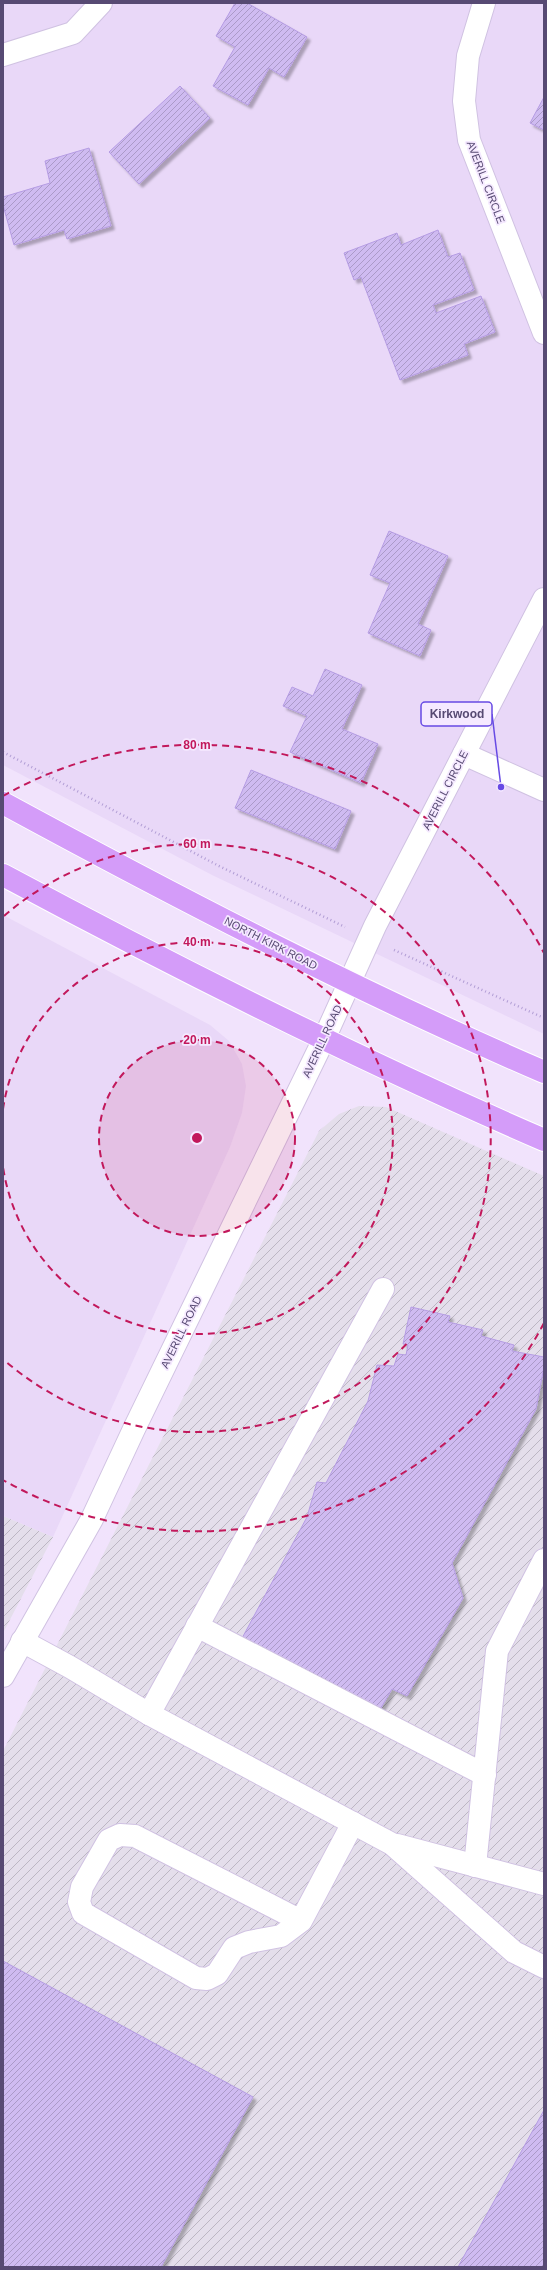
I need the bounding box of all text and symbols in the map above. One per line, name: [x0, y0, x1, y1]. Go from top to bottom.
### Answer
street label: AVERILL CIRCLE: [465, 139, 507, 225]
callout: Kirkwood: [421, 702, 492, 726]
text: Kirkwood: [430, 707, 484, 721]
text: 80 m: [183, 738, 211, 752]
street label: AVERILL CIRCLE: [420, 748, 470, 832]
text: 60 m: [183, 837, 211, 851]
street label: NORTH KIRK ROAD: [223, 914, 319, 972]
text: 40 m: [183, 935, 211, 949]
street label: AVERILL ROAD: [300, 1003, 344, 1079]
text: 20 m: [183, 1033, 211, 1047]
centre of rings: [190, 1131, 204, 1145]
street label: AVERILL ROAD: [158, 1294, 204, 1370]

